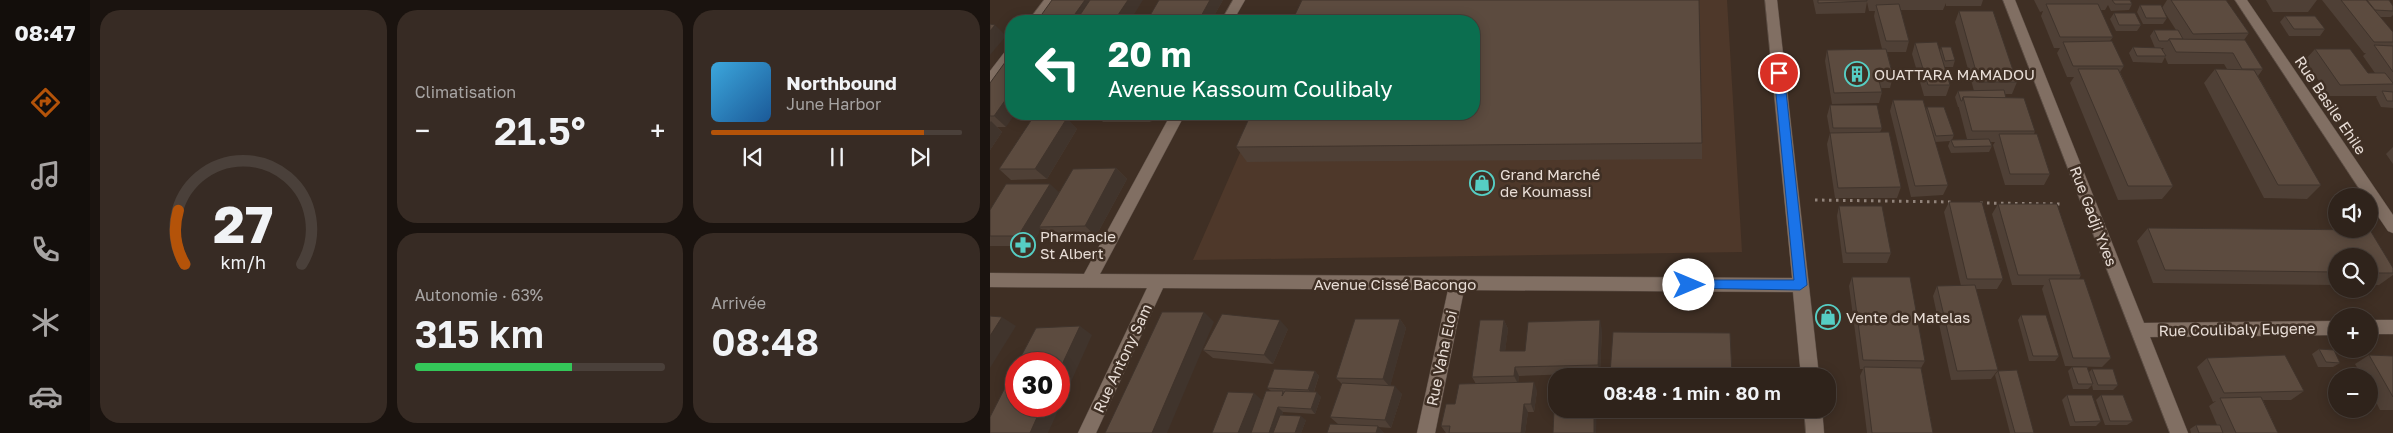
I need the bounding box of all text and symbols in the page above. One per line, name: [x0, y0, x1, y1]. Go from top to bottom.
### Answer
text: 08:47: [14, 19, 76, 46]
text: 20 m: [1108, 33, 1191, 75]
icon: left: [1025, 35, 1090, 100]
pin: [1758, 52, 1800, 94]
street label: Rue Basile Ehile: [2291, 52, 2371, 158]
icon: arrive: [1765, 59, 1793, 87]
building icon: OUATTARA MAMADOU: [1844, 61, 1870, 87]
place label: OUATTARA MAMADOU: [1874, 65, 2035, 83]
text: Northbound: [786, 71, 897, 94]
text: Avenue Kassoum Coulibaly: [1108, 75, 1393, 102]
text: Climatisation: [415, 82, 516, 102]
icon: directions: [28, 85, 63, 120]
text: June Harbor: [786, 94, 881, 114]
text: 21.5°: [494, 108, 586, 153]
text: −: [415, 114, 430, 147]
text: +: [650, 114, 665, 147]
icon: previous: [739, 143, 767, 171]
icon: pause: [823, 143, 851, 171]
icon: next: [906, 143, 934, 171]
icon: music: [28, 158, 63, 193]
street label: Rue Gadji Yves: [2067, 163, 2121, 269]
place label: Grand Marché de Koumassi: [1500, 165, 1600, 200]
shop icon: Grand Marché de Koumassi: [1469, 170, 1495, 196]
map controls: [2328, 188, 2378, 418]
button: sound: [2328, 188, 2378, 238]
text: 27: [213, 192, 273, 254]
place label: Pharmacie St Albert: [1040, 227, 1116, 262]
icon: phone: [28, 232, 63, 267]
pharmacy icon: Pharmacie St Albert: [1010, 232, 1036, 258]
button: search: [2328, 248, 2378, 298]
text: km/h: [221, 251, 266, 273]
position arrow: [1662, 258, 1714, 310]
street label: Avenue Cissé Bacongo: [1314, 275, 1476, 293]
text: Autonomie · 63%: [415, 285, 543, 305]
text: Arrivée: [711, 293, 766, 313]
street label: Rue Antony Sam: [1089, 301, 1155, 415]
shop icon: Vente de Matelas: [1815, 304, 1841, 330]
icon: climate: [28, 305, 63, 340]
place label: Vente de Matelas: [1846, 308, 1970, 326]
button: +: [2328, 308, 2378, 358]
street label: Rue Vaha Eloi: [1422, 309, 1460, 407]
text: 315 km: [415, 311, 544, 356]
text: 08:48: [711, 319, 819, 364]
street label: Rue Coulibaly Eugene: [2158, 319, 2316, 339]
speed limit sign: 30: [1005, 352, 1070, 417]
button: −: [2328, 368, 2378, 418]
icon: car: [28, 379, 63, 414]
text: 08:48 · 1 min · 80 m: [1603, 381, 1781, 404]

